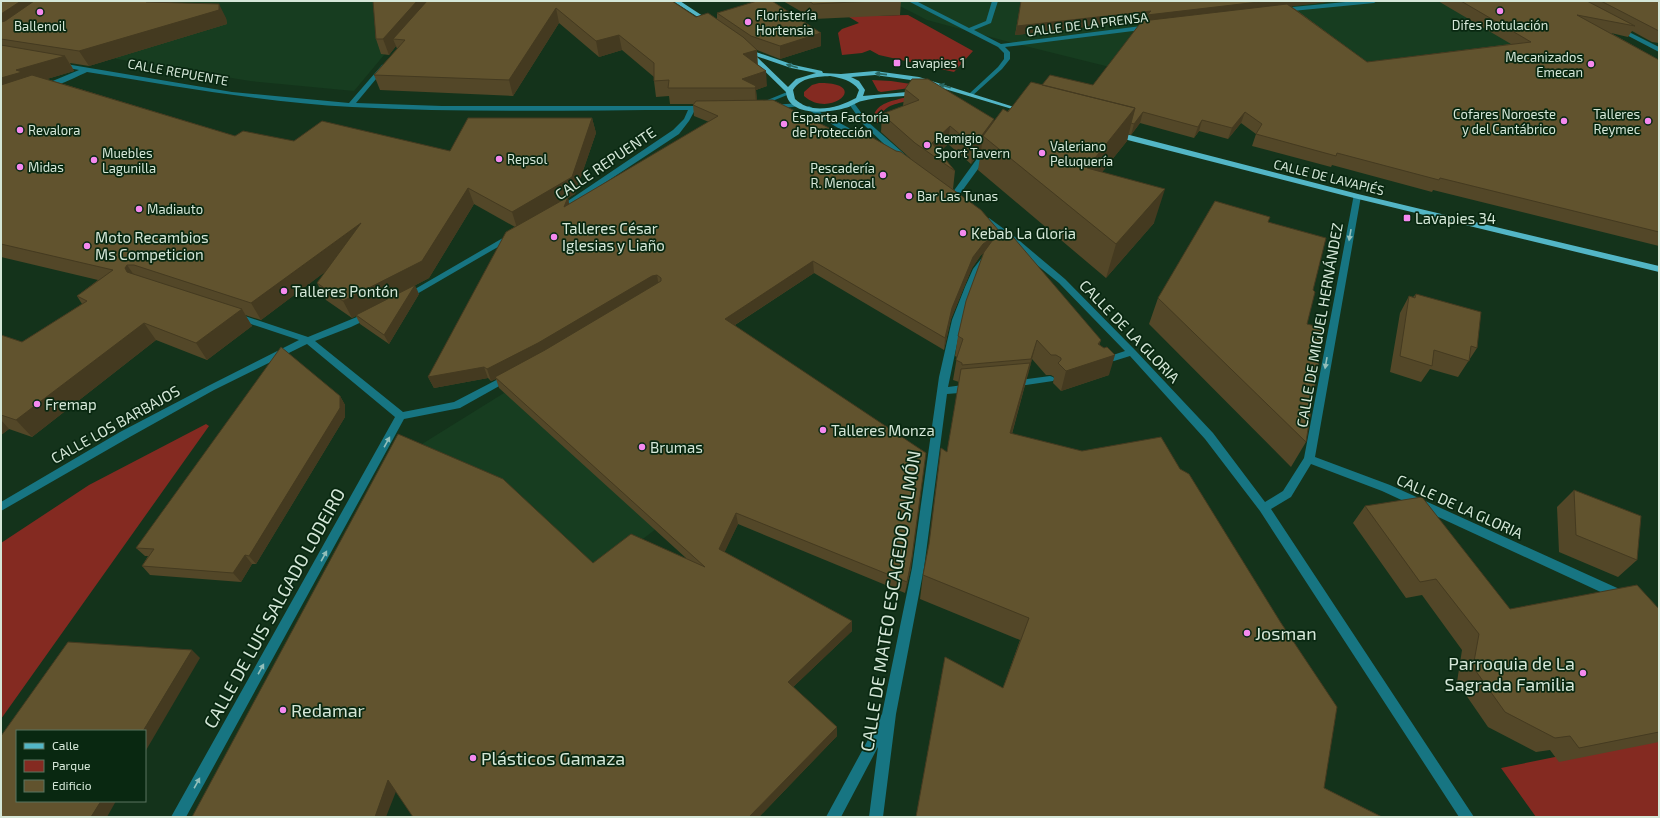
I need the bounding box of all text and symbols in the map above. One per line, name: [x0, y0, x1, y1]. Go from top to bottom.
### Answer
marker: Difes Rotulación: [1495, 6, 1505, 16]
marker: Ballenoil: [35, 7, 45, 17]
place label: Floristería Hortensia: [756, 7, 817, 38]
street label: CALLE DE LA PRENSA: [1025, 9, 1149, 39]
marker: Floristería Hortensia: [743, 17, 753, 27]
place label: Difes Rotulación: [1452, 17, 1548, 33]
place label: Ballenoil: [14, 18, 66, 34]
place label: Mecanizados Emecan: [1505, 49, 1583, 80]
street label: CALLE REPUENTE: [126, 55, 230, 89]
place label: Lavapies 1: [905, 55, 965, 71]
marker: Lavapies 1: [892, 58, 902, 68]
marker: Mecanizados Emecan: [1586, 59, 1596, 69]
one-way arrow: [786, 63, 798, 69]
one-way arrow: [875, 71, 887, 77]
one-way arrow: [939, 83, 951, 89]
place label: Cofares Noroeste y del Cantábrico: [1453, 106, 1556, 137]
place label: Talleres Reymec: [1593, 106, 1640, 137]
place label: Esparta Factoría de Protección: [792, 109, 889, 140]
marker: Cofares Noroeste y del Cantábrico: [1559, 116, 1569, 126]
marker: Talleres Reymec: [1643, 116, 1653, 126]
marker: Esparta Factoría de Protección: [779, 119, 789, 129]
place label: Revalora: [28, 122, 80, 138]
street label: CALLE REPUENTE: [551, 123, 659, 203]
marker: Revalora: [15, 125, 25, 135]
place label: Remigio Sport Tavern: [935, 130, 1010, 161]
place label: Valeriano Peluquería: [1050, 138, 1113, 169]
marker: Remigio Sport Tavern: [922, 140, 932, 150]
place label: Muebles Lagunilla: [102, 145, 156, 176]
marker: Valeriano Peluquería: [1037, 148, 1047, 158]
place label: Repsol: [507, 151, 547, 167]
marker: Repsol: [494, 154, 504, 164]
marker: Muebles Lagunilla: [89, 155, 99, 165]
street label: CALLE DE LAVAPIÉS: [1272, 155, 1386, 198]
place label: Midas: [28, 159, 64, 175]
place label: Pescadería R. Menocal: [810, 160, 875, 191]
marker: Midas: [15, 162, 25, 172]
marker: Pescadería R. Menocal: [878, 170, 888, 180]
place label: Bar Las Tunas: [917, 188, 998, 204]
marker: Bar Las Tunas: [904, 191, 914, 201]
place label: Madiauto: [147, 201, 203, 217]
marker: Madiauto: [134, 204, 144, 214]
place label: Lavapies 34: [1415, 209, 1496, 227]
marker: Lavapies 34: [1402, 213, 1412, 223]
place label: Talleres César Iglesias y Liaño: [562, 219, 665, 254]
street label: CALLE DE MIGUEL HERNÁNDEZ: [1292, 221, 1346, 429]
place label: Kebab La Gloria: [971, 224, 1076, 242]
place label: Moto Recambios Ms Competicion: [95, 228, 209, 263]
marker: Kebab La Gloria: [958, 228, 968, 238]
one-way arrow: [1346, 229, 1352, 241]
marker: Talleres César Iglesias y Liaño: [549, 232, 559, 242]
marker: Moto Recambios Ms Competicion: [82, 241, 92, 251]
street label: CALLE DE LA GLORIA: [1076, 276, 1184, 387]
place label: Talleres Pontón: [292, 282, 398, 300]
marker: Talleres Pontón: [279, 286, 289, 296]
one-way arrow: [1323, 357, 1329, 369]
street label: CALLE LOS BARBAJOS: [48, 381, 182, 467]
place label: Fremap: [45, 395, 97, 413]
marker: Fremap: [32, 399, 42, 409]
place label: Talleres Monza: [831, 421, 935, 439]
marker: Talleres Monza: [818, 425, 828, 435]
one-way arrow: [383, 436, 390, 448]
place label: Brumas: [650, 438, 703, 456]
marker: Brumas: [637, 442, 647, 452]
street label: CALLE DE MATEO ESCAGEDO SALMÓN: [855, 449, 925, 753]
street label: CALLE DE LA GLORIA: [1394, 470, 1526, 542]
street label: CALLE DE LUIS SALGADO LODEIRO: [199, 484, 349, 732]
one-way arrow: [320, 550, 327, 561]
place label: Josman: [1255, 622, 1317, 644]
marker: Josman: [1242, 628, 1252, 638]
place label: Parroquia de La Sagrada Familia: [1445, 652, 1575, 695]
one-way arrow: [257, 663, 264, 675]
marker: Parroquia de La Sagrada Familia: [1578, 668, 1588, 678]
place label: Redamar: [291, 699, 365, 721]
marker: Redamar: [278, 705, 288, 715]
legend: [16, 730, 146, 802]
text: Calle: [52, 738, 79, 752]
place label: Plásticos Gamaza: [481, 747, 625, 769]
marker: Plásticos Gamaza: [468, 753, 478, 763]
text: Parque: [52, 758, 90, 772]
one-way arrow: [194, 777, 201, 789]
text: Edificio: [52, 778, 92, 792]

